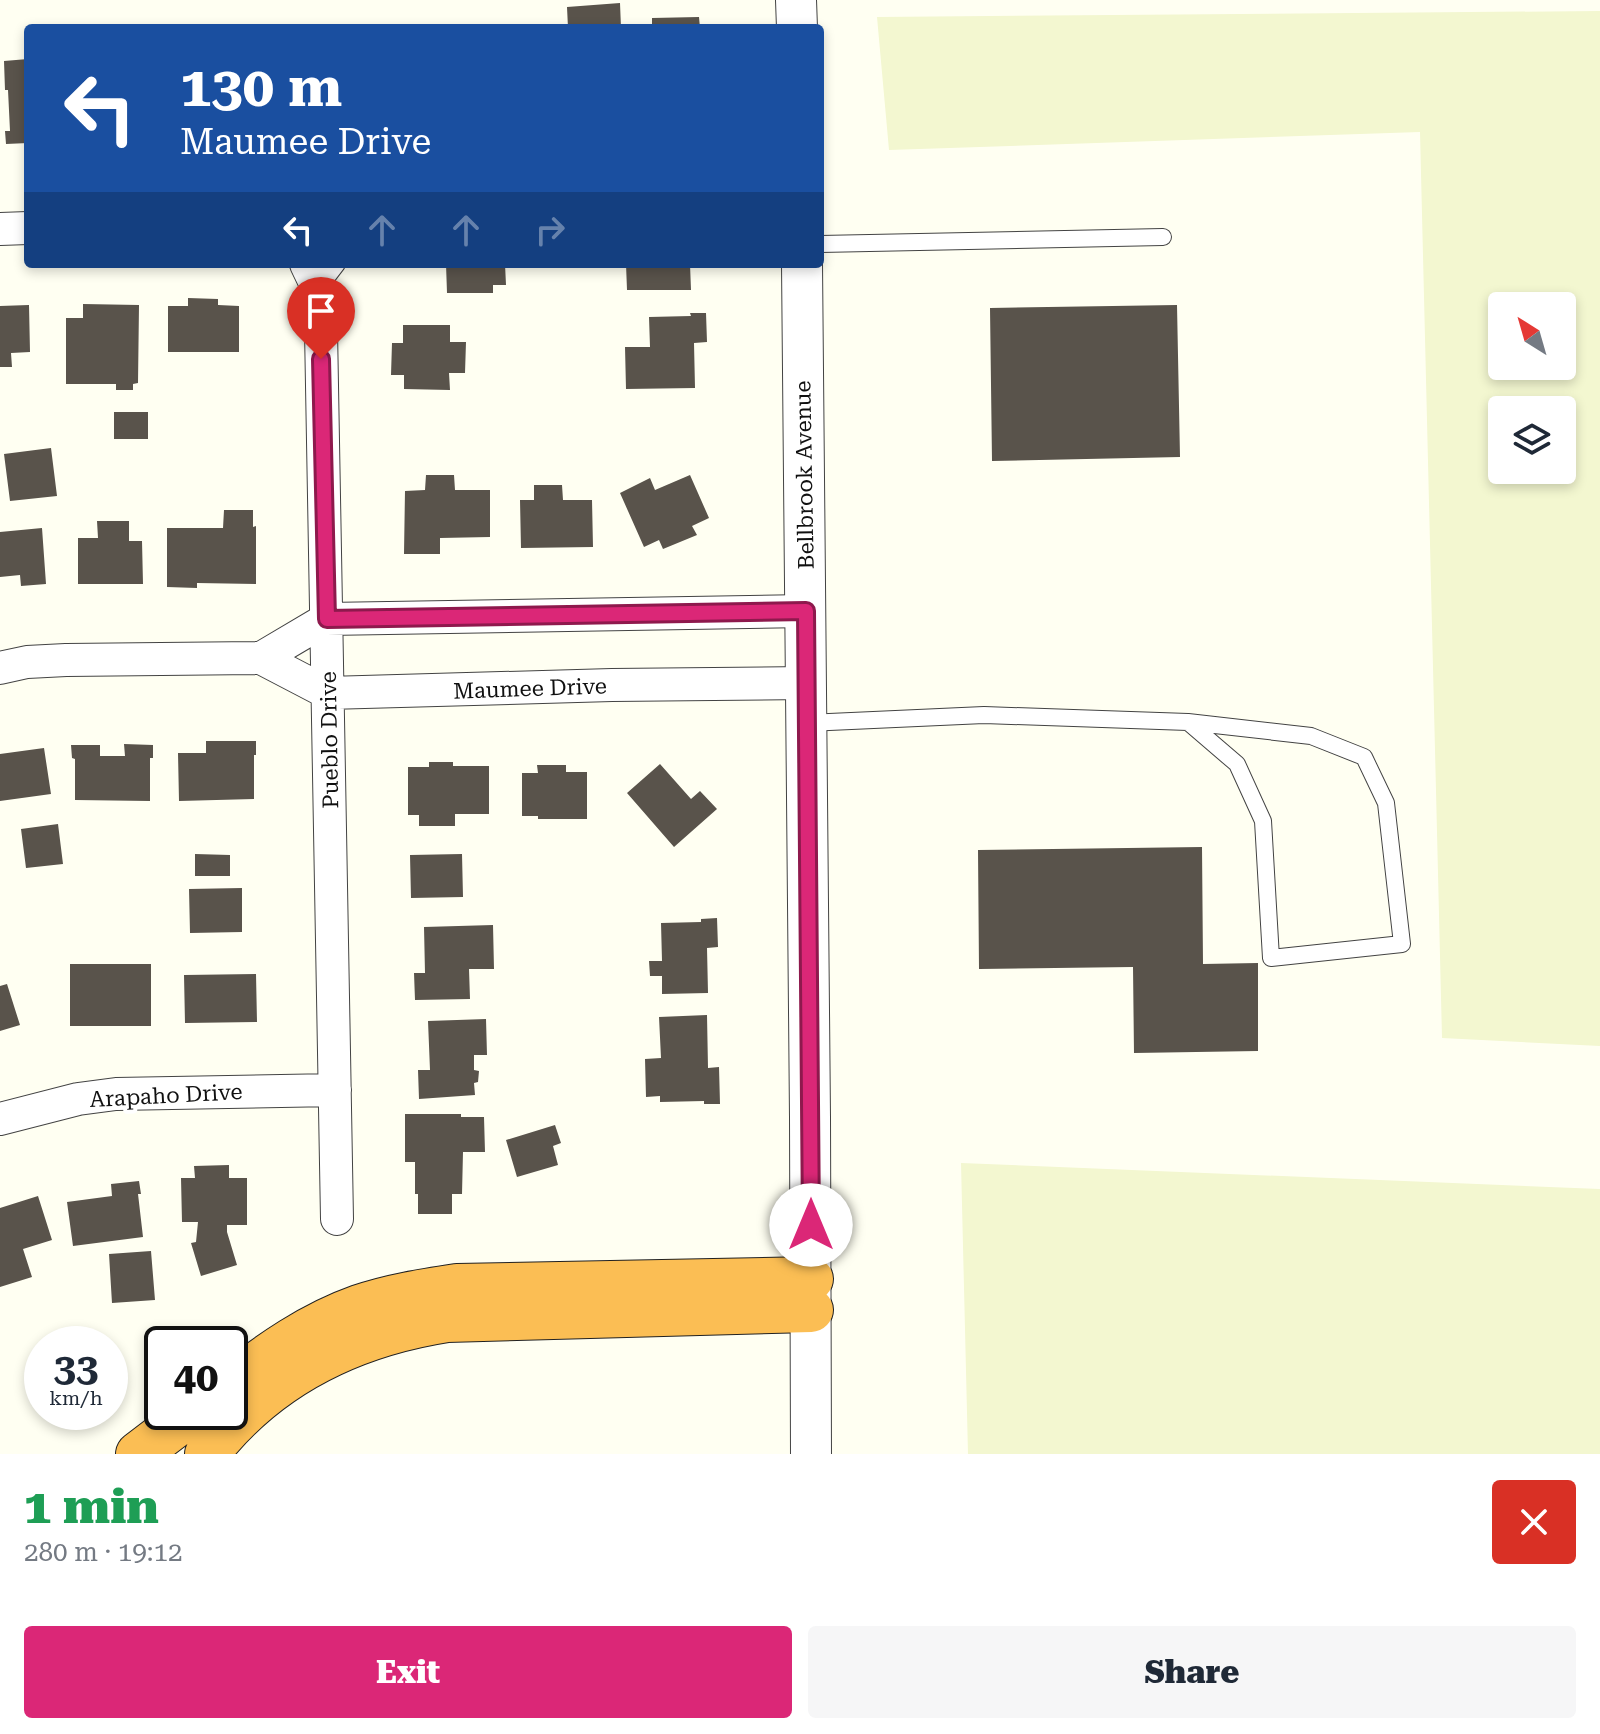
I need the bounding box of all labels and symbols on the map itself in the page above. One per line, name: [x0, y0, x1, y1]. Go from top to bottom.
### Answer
pin: [287, 277, 355, 359]
north arrow: [1488, 292, 1576, 380]
street label: Bellbrook Avenue: [790, 380, 819, 570]
street label: Pueblo Drive: [316, 671, 343, 809]
street label: Maumee Drive: [453, 673, 607, 704]
street label: Arapaho Drive: [89, 1079, 243, 1112]
position arrow: [769, 1183, 853, 1267]
speed limit sign: 40: [144, 1326, 248, 1430]

